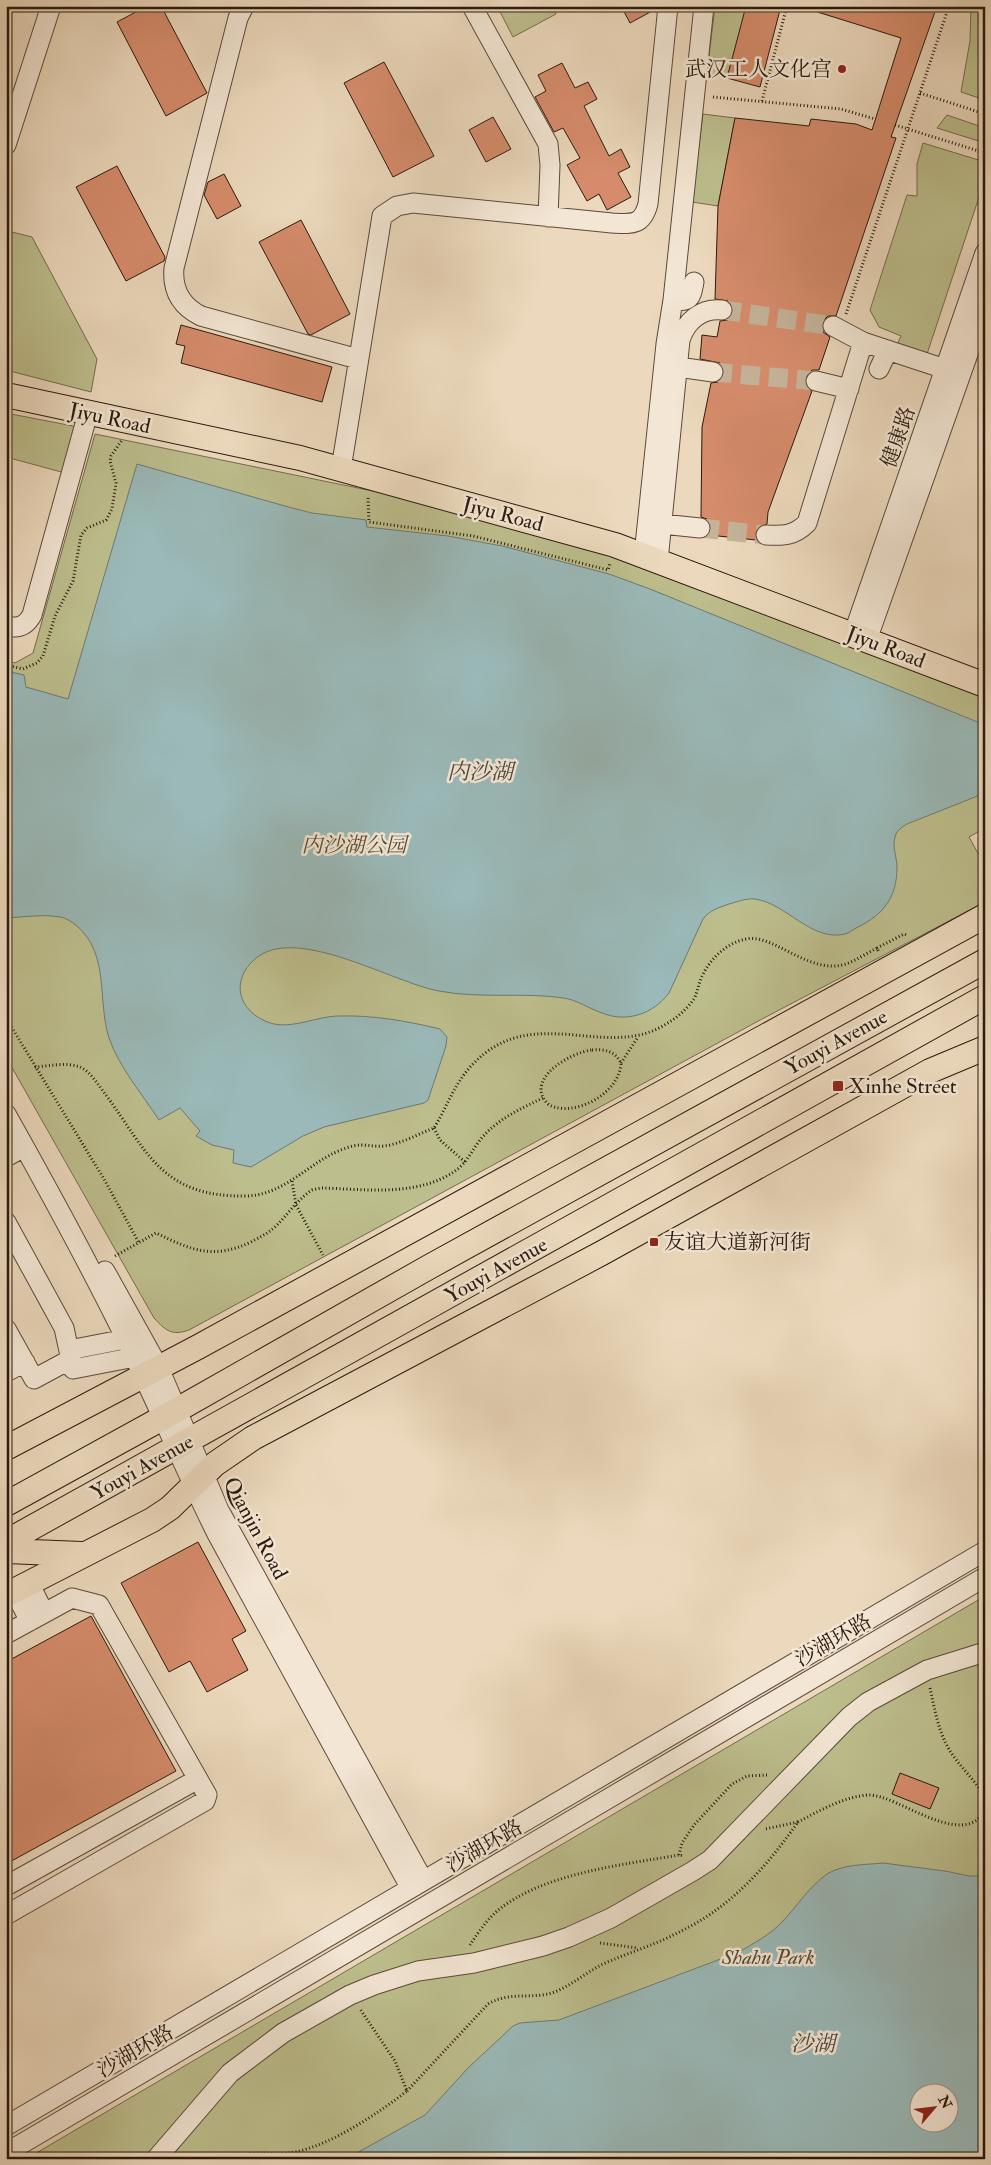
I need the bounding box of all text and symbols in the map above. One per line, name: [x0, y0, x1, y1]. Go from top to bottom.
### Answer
place label: 武汉工人文化宫: [685, 56, 832, 83]
marker: 武汉工人文化宫: [836, 63, 848, 75]
street label: Jiyu Road: [66, 397, 154, 440]
street label: 健康路: [875, 403, 921, 471]
street label: Jiyu Road: [459, 491, 547, 538]
street label: Jiyu Road: [842, 620, 930, 675]
water label: 内沙湖: [447, 758, 517, 786]
park label: 内沙湖公园: [302, 832, 409, 859]
street label: Youyi Avenue: [780, 1003, 893, 1082]
place label: Xinhe Street: [849, 1073, 957, 1100]
marker: Xinhe Street: [831, 1079, 845, 1093]
place label: 友谊大道新河街: [664, 1229, 811, 1256]
street label: Youyi Avenue: [440, 1231, 553, 1310]
marker: 友谊大道新河街: [648, 1236, 660, 1248]
street label: Youyi Avenue: [86, 1428, 199, 1507]
street label: Qianjin Road: [217, 1472, 294, 1585]
street label: 沙湖环路: [790, 1608, 876, 1673]
street label: 沙湖环路: [441, 1814, 527, 1879]
park label: Shahu Park: [721, 1944, 814, 1971]
street label: 沙湖环路: [92, 2019, 178, 2084]
water label: 沙湖: [791, 2030, 839, 2058]
north arrow: [908, 2082, 958, 2132]
text: N: [934, 2092, 956, 2112]

